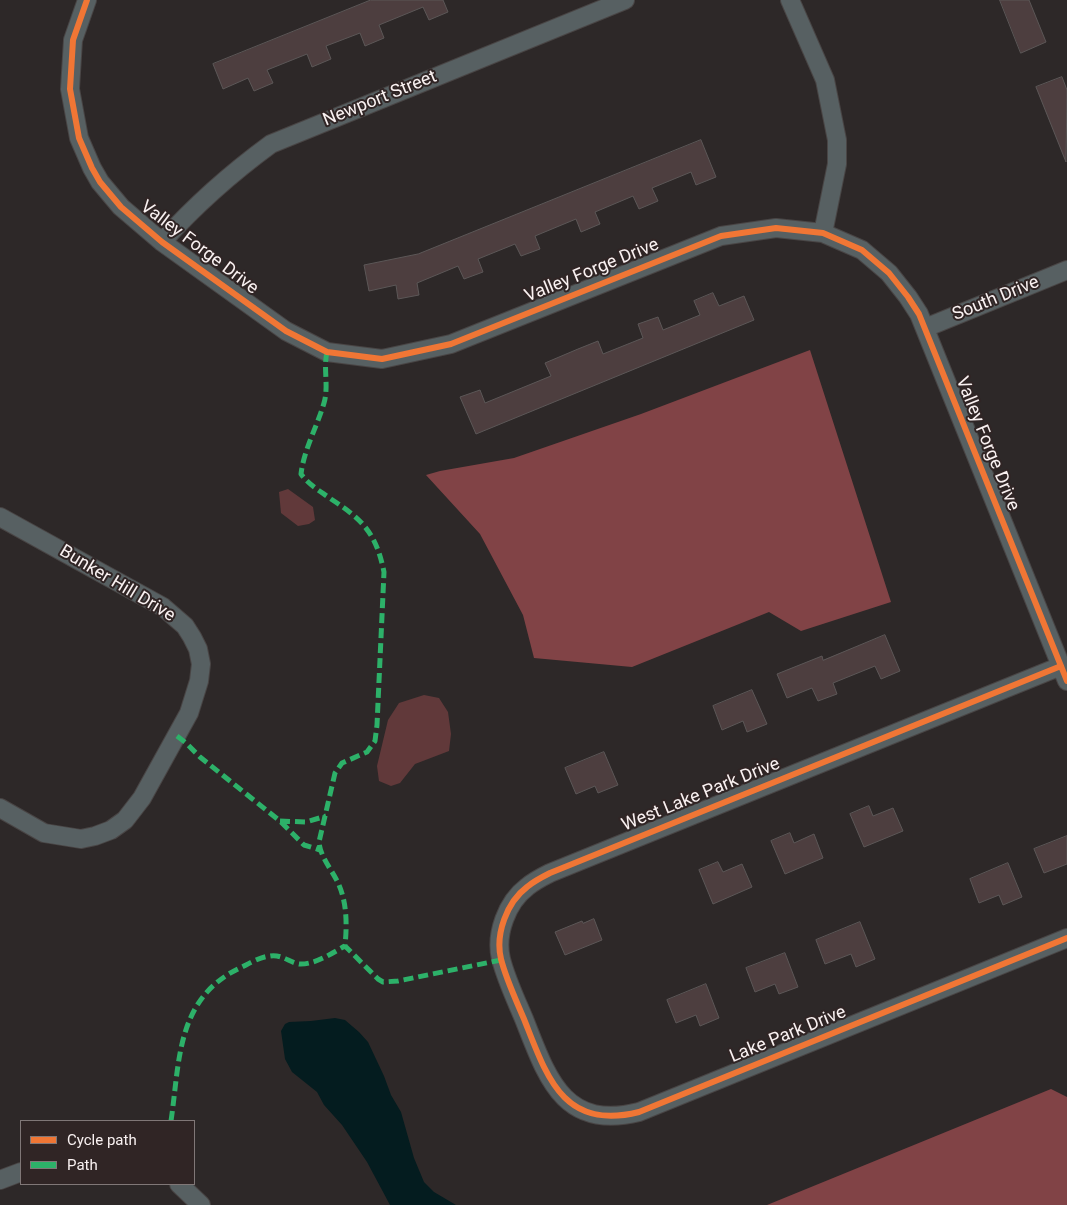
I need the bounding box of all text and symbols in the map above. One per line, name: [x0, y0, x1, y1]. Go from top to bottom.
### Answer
street label: Newport Street: [320, 66, 440, 132]
street label: Valley Forge Drive: [136, 196, 262, 300]
street label: Valley Forge Drive: [522, 234, 662, 308]
street label: South Drive: [949, 272, 1043, 326]
street label: Valley Forge Drive: [950, 374, 1024, 514]
street label: Bunker Hill Drive: [55, 541, 179, 627]
street label: West Lake Park Drive: [619, 753, 783, 837]
street label: Lake Park Drive: [727, 1002, 849, 1068]
legend: [20, 1120, 195, 1185]
text: Cycle path: [67, 1131, 137, 1149]
text: Path: [67, 1156, 98, 1174]

